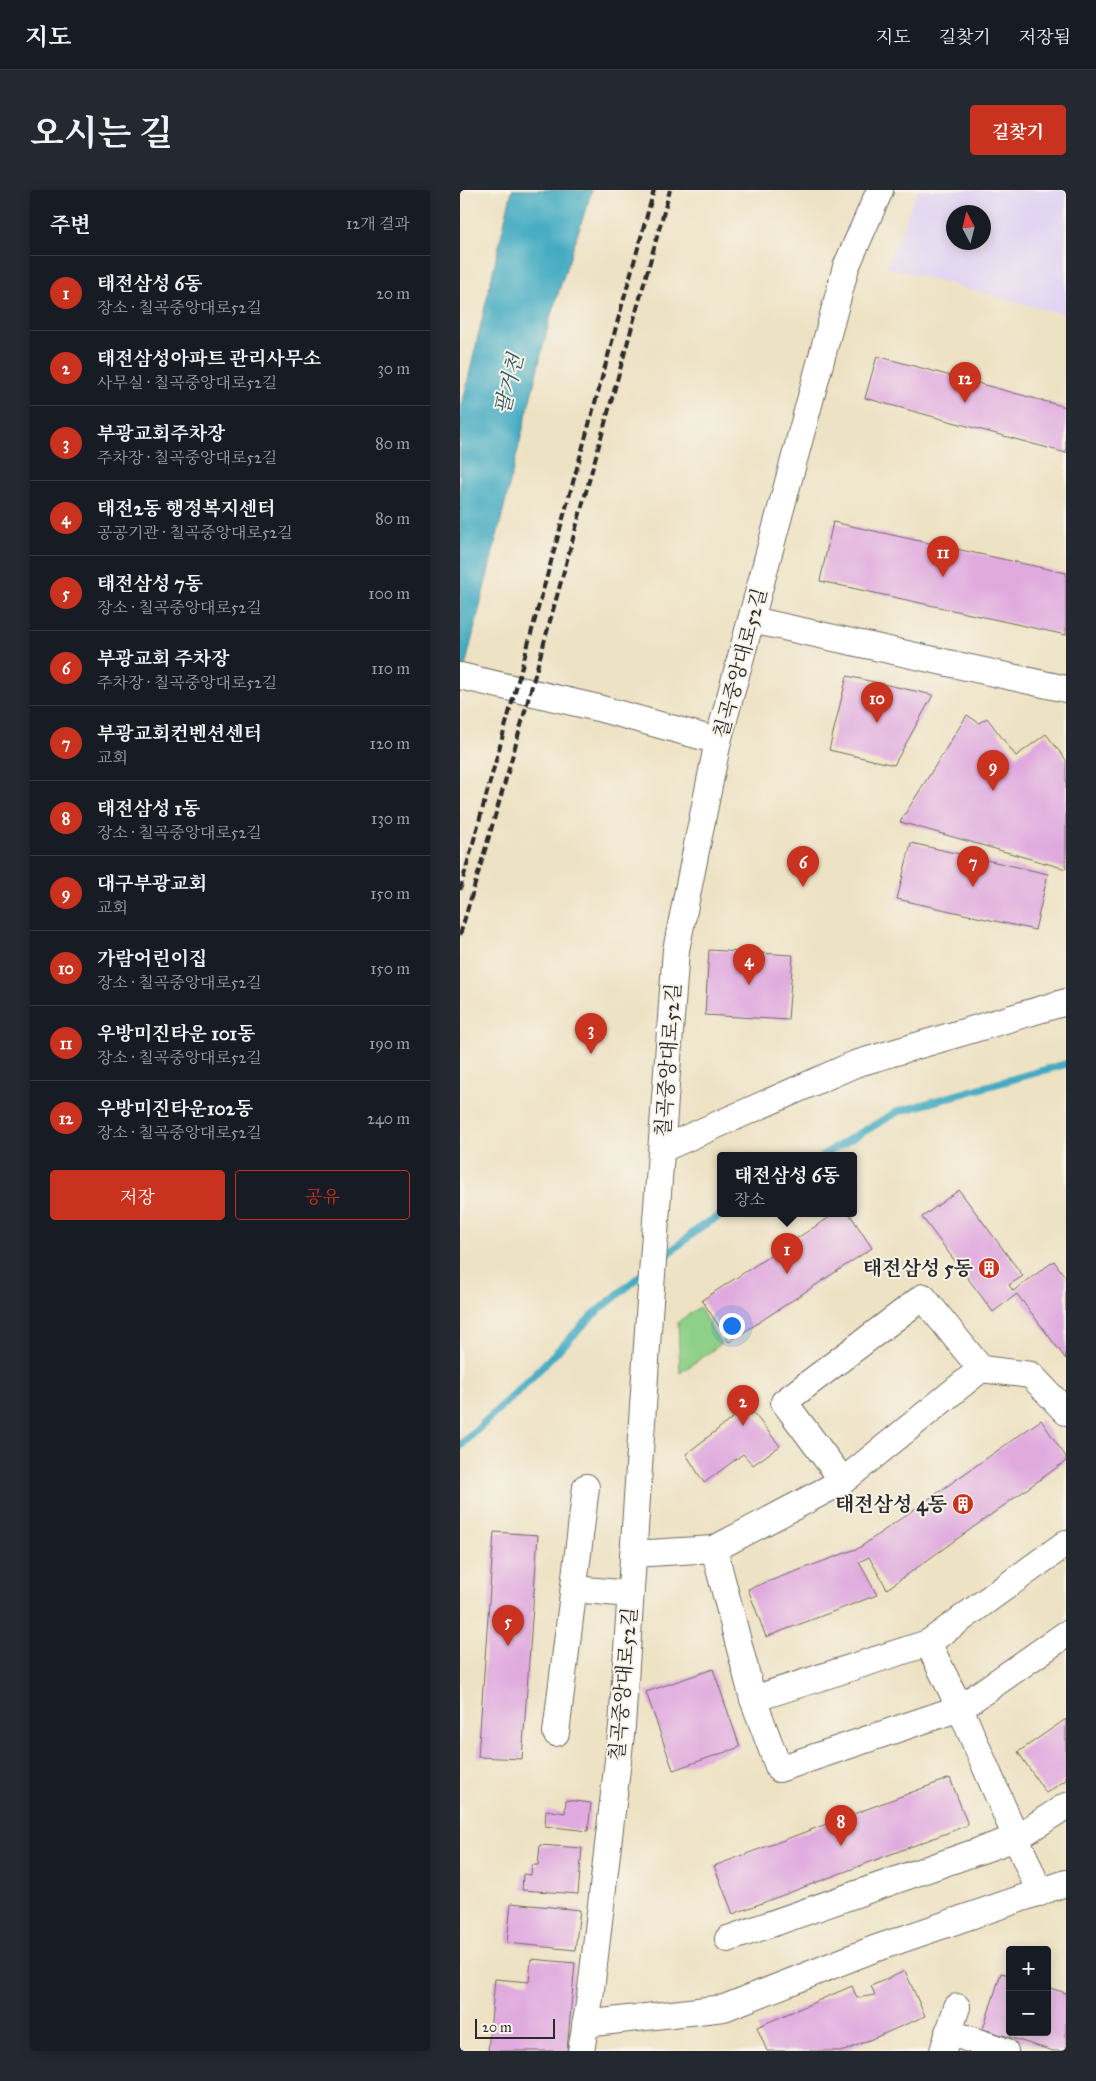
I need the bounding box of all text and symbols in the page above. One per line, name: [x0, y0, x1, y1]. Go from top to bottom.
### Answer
text: 지도: [25, 22, 71, 52]
text: 지도: [876, 26, 911, 48]
text: 길찾기: [939, 26, 991, 48]
text: 저장됨: [1019, 26, 1071, 48]
button: 길찾기: [970, 105, 1066, 155]
text: 오시는 길: [30, 112, 173, 155]
north arrow: [946, 205, 991, 250]
text: 주변: [50, 212, 91, 238]
text: 12개 결과: [346, 214, 410, 233]
text: 태전삼성 6동: [97, 272, 203, 295]
text: 1: [63, 284, 69, 303]
text: 20 m: [376, 284, 410, 303]
text: 장소 · 칠곡중앙대로52길: [97, 298, 262, 317]
text: 태전삼성아파트 관리사무소: [97, 347, 321, 370]
water label: 팔거천: [489, 350, 529, 417]
text: 2: [62, 359, 70, 378]
text: 30 m: [377, 359, 410, 378]
pin: 12: [949, 362, 981, 403]
text: 사무실 · 칠곡중앙대로52길: [97, 373, 277, 392]
text: 부광교회주차장: [97, 422, 225, 445]
text: 3: [63, 434, 69, 453]
text: 80 m: [375, 434, 410, 453]
text: 주차장 · 칠곡중앙대로52길: [97, 448, 277, 467]
text: 태전2동 행정복지센터: [97, 497, 276, 520]
text: 4: [62, 509, 70, 528]
text: 80 m: [375, 509, 410, 528]
text: 공공기관 · 칠곡중앙대로52길: [97, 523, 293, 542]
pin: 11: [927, 536, 959, 577]
text: 태전삼성 7동: [97, 572, 203, 595]
text: 5: [62, 584, 70, 603]
text: 100 m: [368, 584, 410, 603]
street label: 칠곡중앙대로52길: [708, 585, 772, 741]
text: 장소 · 칠곡중앙대로52길: [97, 598, 262, 617]
text: 부광교회 주차장: [97, 647, 230, 670]
text: 6: [62, 659, 70, 678]
text: 110 m: [371, 659, 410, 678]
text: 주차장 · 칠곡중앙대로52길: [97, 673, 277, 692]
pin: 10: [861, 682, 893, 723]
text: 부광교회컨벤션센터: [97, 722, 262, 745]
text: 7: [62, 734, 70, 753]
text: 120 m: [370, 734, 410, 753]
text: 교회: [97, 748, 128, 767]
pin: 9: [977, 750, 1009, 791]
text: 태전삼성 1동: [97, 797, 200, 820]
text: 8: [62, 809, 70, 828]
text: 130 m: [371, 809, 410, 828]
text: 장소 · 칠곡중앙대로52길: [97, 823, 262, 842]
pin: 6: [787, 846, 819, 887]
pin: 7: [957, 846, 989, 887]
text: 대구부광교회: [97, 872, 207, 895]
text: 9: [62, 884, 70, 903]
text: 150 m: [370, 884, 410, 903]
text: 교회: [97, 898, 128, 917]
pin: 4: [733, 944, 765, 985]
text: 가람어린이집: [97, 947, 207, 970]
text: 10: [58, 959, 74, 978]
text: 150 m: [370, 959, 410, 978]
text: 장소 · 칠곡중앙대로52길: [97, 973, 262, 992]
street label: 칠곡중앙대로52길: [651, 982, 685, 1138]
pin: 3: [575, 1013, 607, 1054]
text: 우방미진타운 101동: [97, 1022, 255, 1045]
text: 11: [60, 1034, 72, 1053]
text: 190 m: [369, 1034, 410, 1053]
text: 장소 · 칠곡중앙대로52길: [97, 1048, 262, 1067]
text: 우방미진타운102동: [97, 1097, 253, 1120]
text: 12: [59, 1109, 73, 1128]
text: 240 m: [367, 1109, 410, 1128]
text: 장소 · 칠곡중앙대로52길: [97, 1123, 262, 1142]
popup: [717, 1152, 857, 1217]
text: 태전삼성 6동: [734, 1164, 840, 1187]
button: 저장: [50, 1170, 225, 1220]
button: 공유: [235, 1170, 410, 1220]
text: 장소: [734, 1190, 765, 1209]
pin: 1: [771, 1233, 803, 1274]
place label: 태전삼성 5동: [863, 1256, 974, 1280]
building icon: 태전삼성 5동: [977, 1256, 1001, 1280]
your location: [719, 1313, 745, 1339]
pin: 2: [727, 1385, 759, 1426]
place label: 태전삼성 4동: [835, 1492, 948, 1517]
building icon: 태전삼성 4동: [951, 1492, 975, 1516]
pin: 5: [492, 1605, 524, 1646]
street label: 칠곡중앙대로52길: [604, 1606, 642, 1762]
pin: 8: [825, 1805, 857, 1846]
map controls: [1006, 1946, 1051, 2036]
button: +: [1006, 1946, 1051, 1991]
button: −: [1006, 1991, 1051, 2036]
scale bar: [475, 2016, 555, 2039]
text: 20 m: [482, 2019, 512, 2036]

